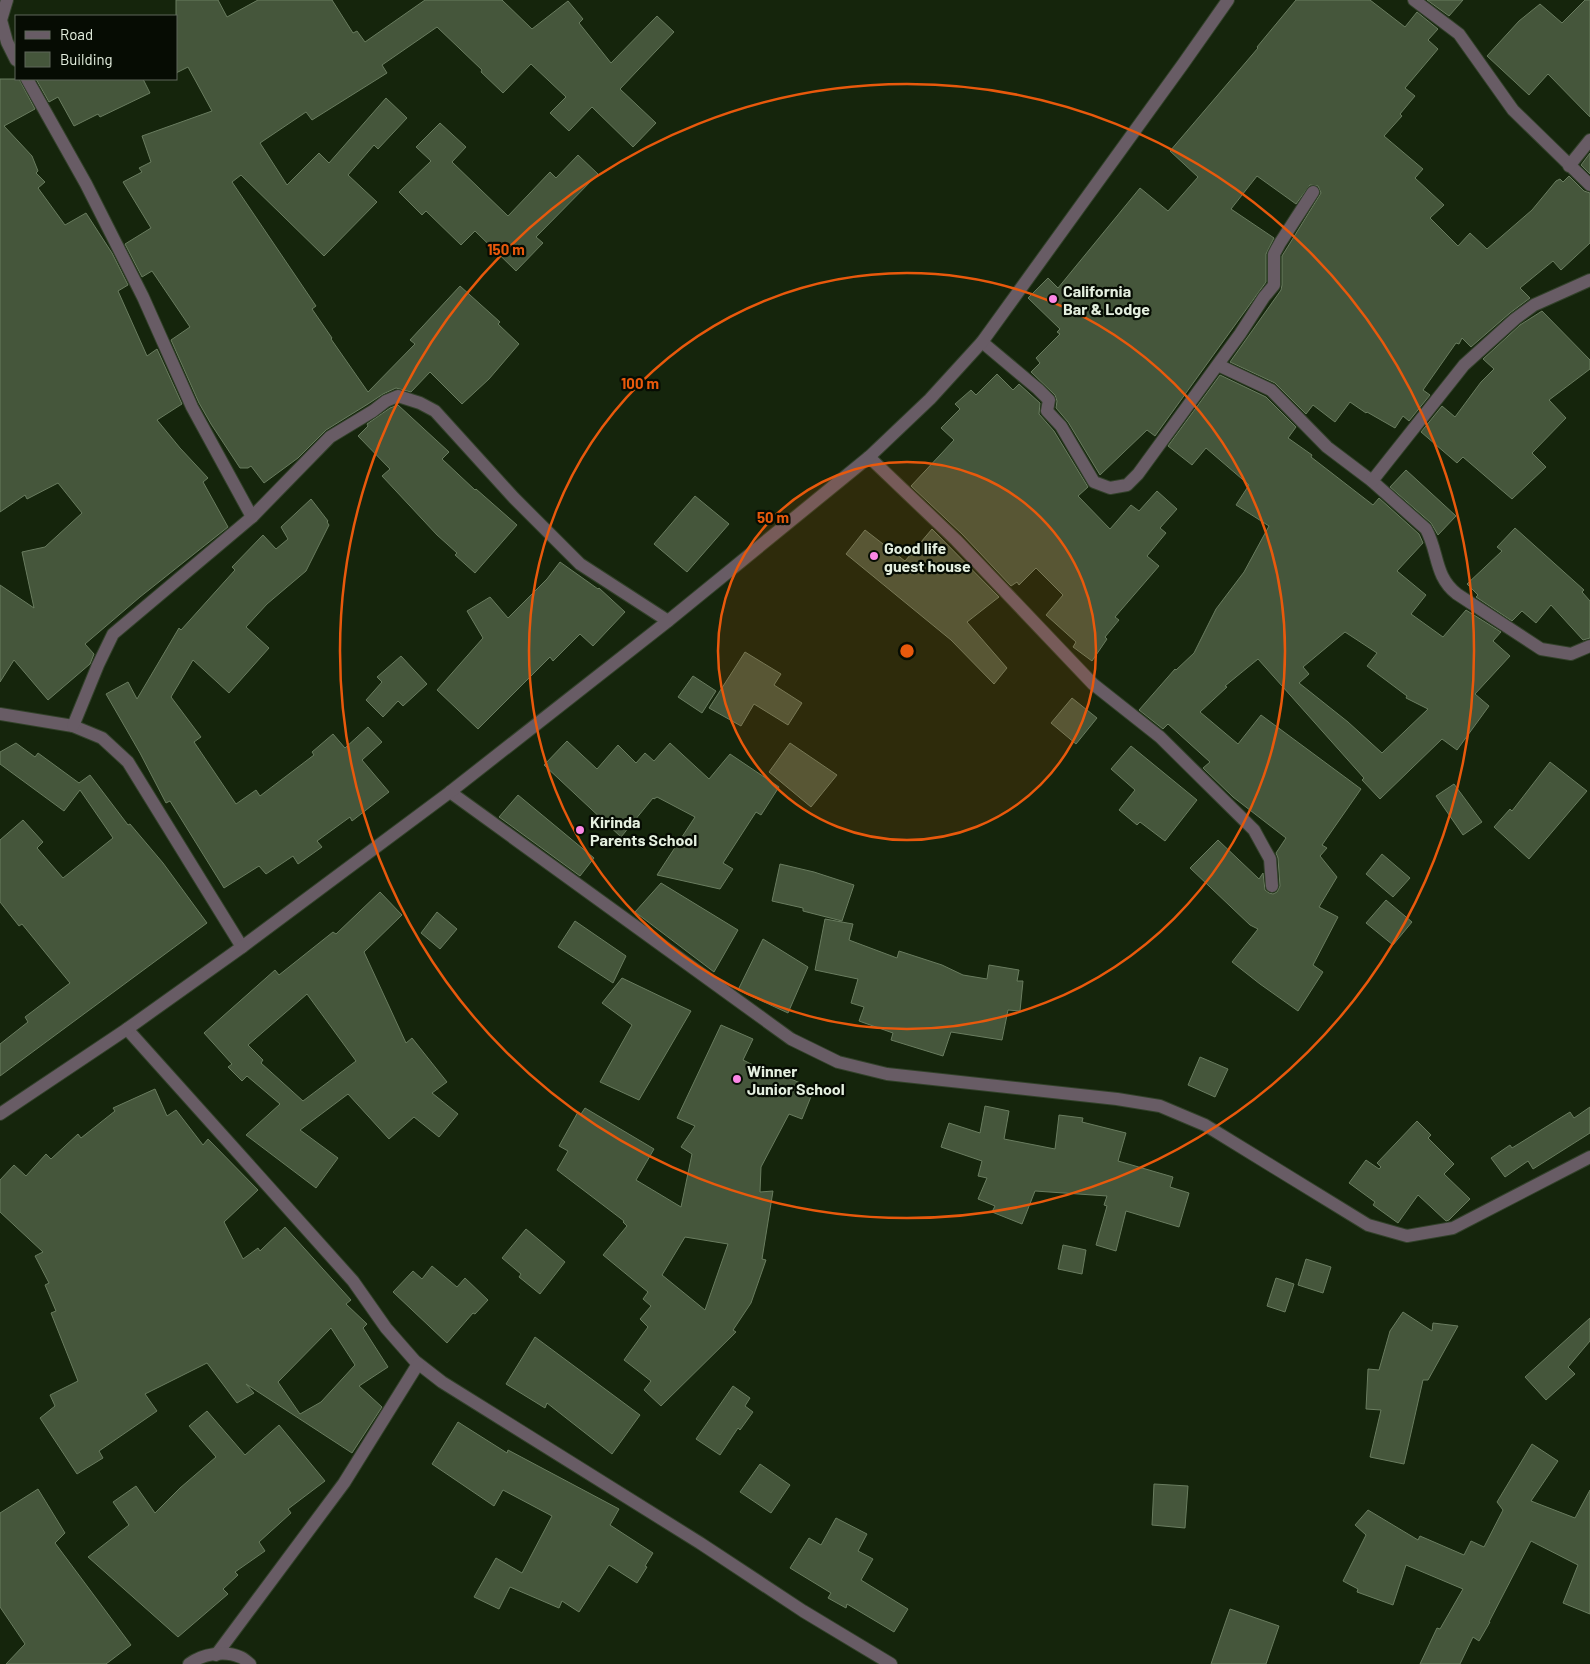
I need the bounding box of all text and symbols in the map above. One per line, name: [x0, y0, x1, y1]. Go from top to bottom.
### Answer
legend: [15, 15, 178, 80]
text: Road: [60, 25, 93, 43]
text: Building: [60, 50, 113, 68]
text: 150 m: [487, 240, 525, 258]
place label: California Bar & Lodge: [1063, 281, 1150, 318]
marker: California Bar & Lodge: [1047, 293, 1059, 305]
text: 100 m: [621, 374, 659, 392]
text: 50 m: [757, 508, 789, 526]
place label: Good life guest house: [884, 538, 971, 575]
marker: Good life guest house: [868, 550, 880, 562]
centre of rings: [898, 642, 916, 660]
place label: Kirinda Parents School: [590, 812, 697, 849]
marker: Kirinda Parents School: [574, 824, 586, 836]
place label: Winner Junior School: [747, 1061, 845, 1098]
marker: Winner Junior School: [731, 1073, 743, 1085]

